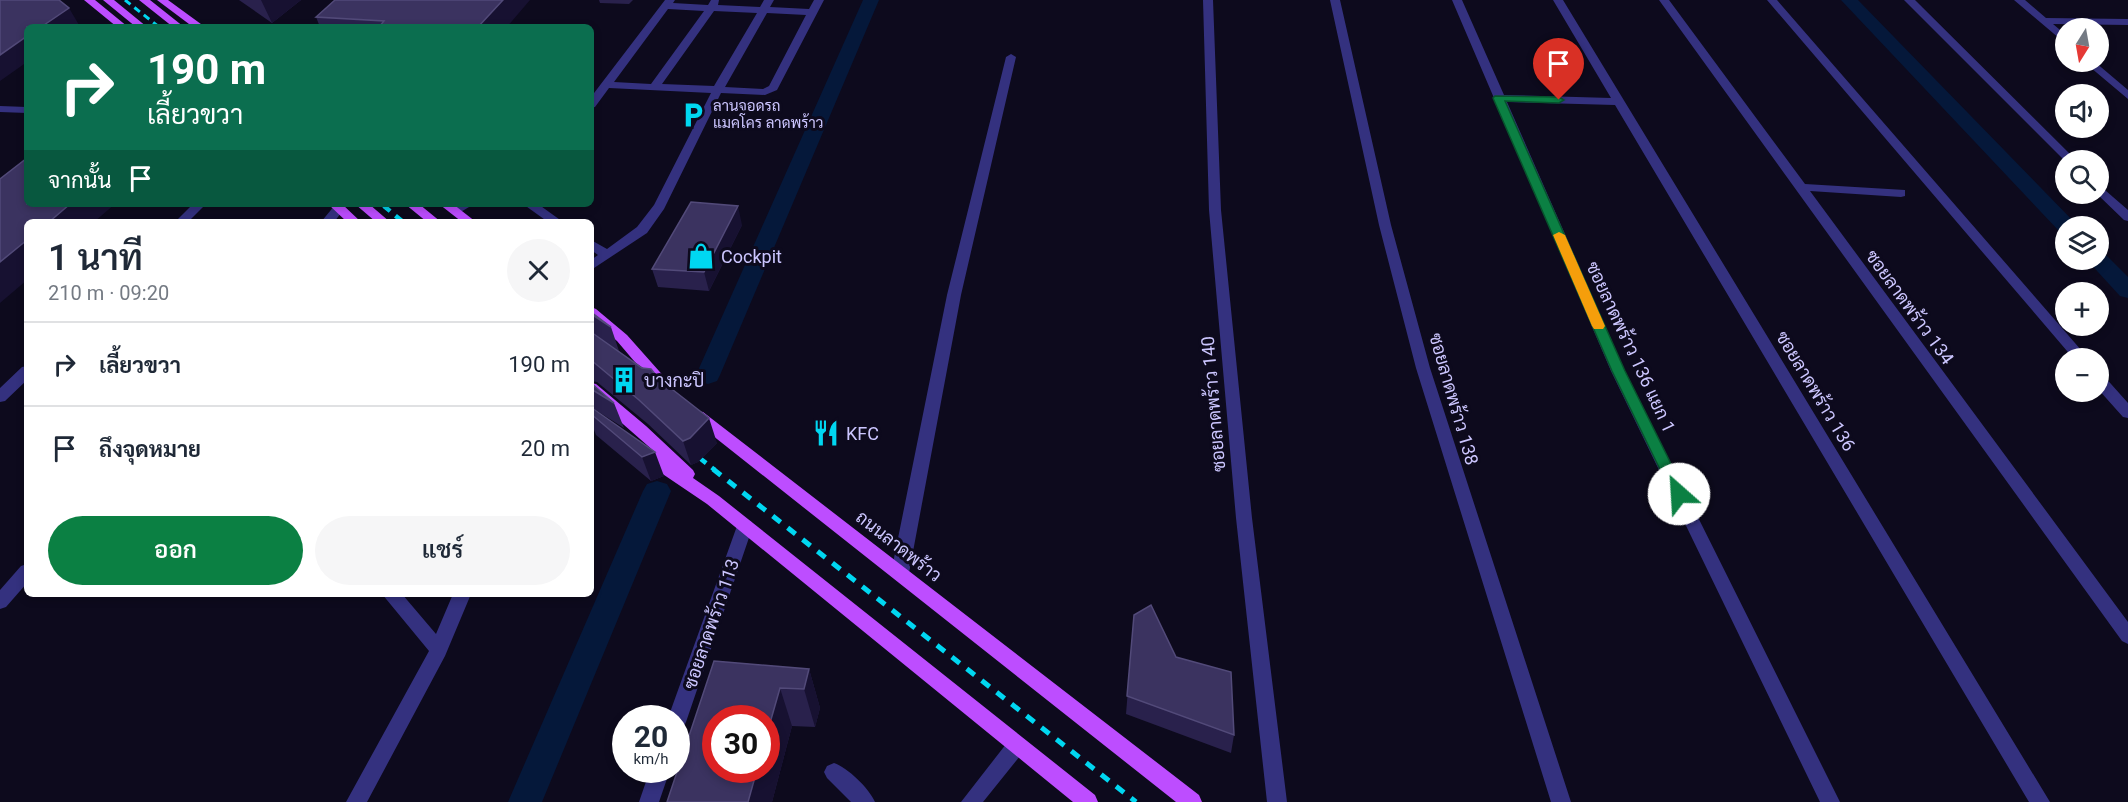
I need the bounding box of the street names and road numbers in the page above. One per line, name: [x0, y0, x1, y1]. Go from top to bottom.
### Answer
street label: ซอยลาดพร้าว 134: [1861, 245, 1959, 368]
street label: ซอยลาดพร้าว 136 แยก 1: [1582, 258, 1681, 436]
street label: ซอยลาดพร้าว 136: [1772, 327, 1861, 455]
street label: ซอยลาดพร้าว 138: [1425, 330, 1484, 467]
street label: ซอยลาดพร้าว 140: [1196, 335, 1229, 473]
street label: ถนนลาดพร้าว: [852, 505, 947, 586]
street label: ซอยลาดพร้าว 113: [678, 556, 743, 692]

